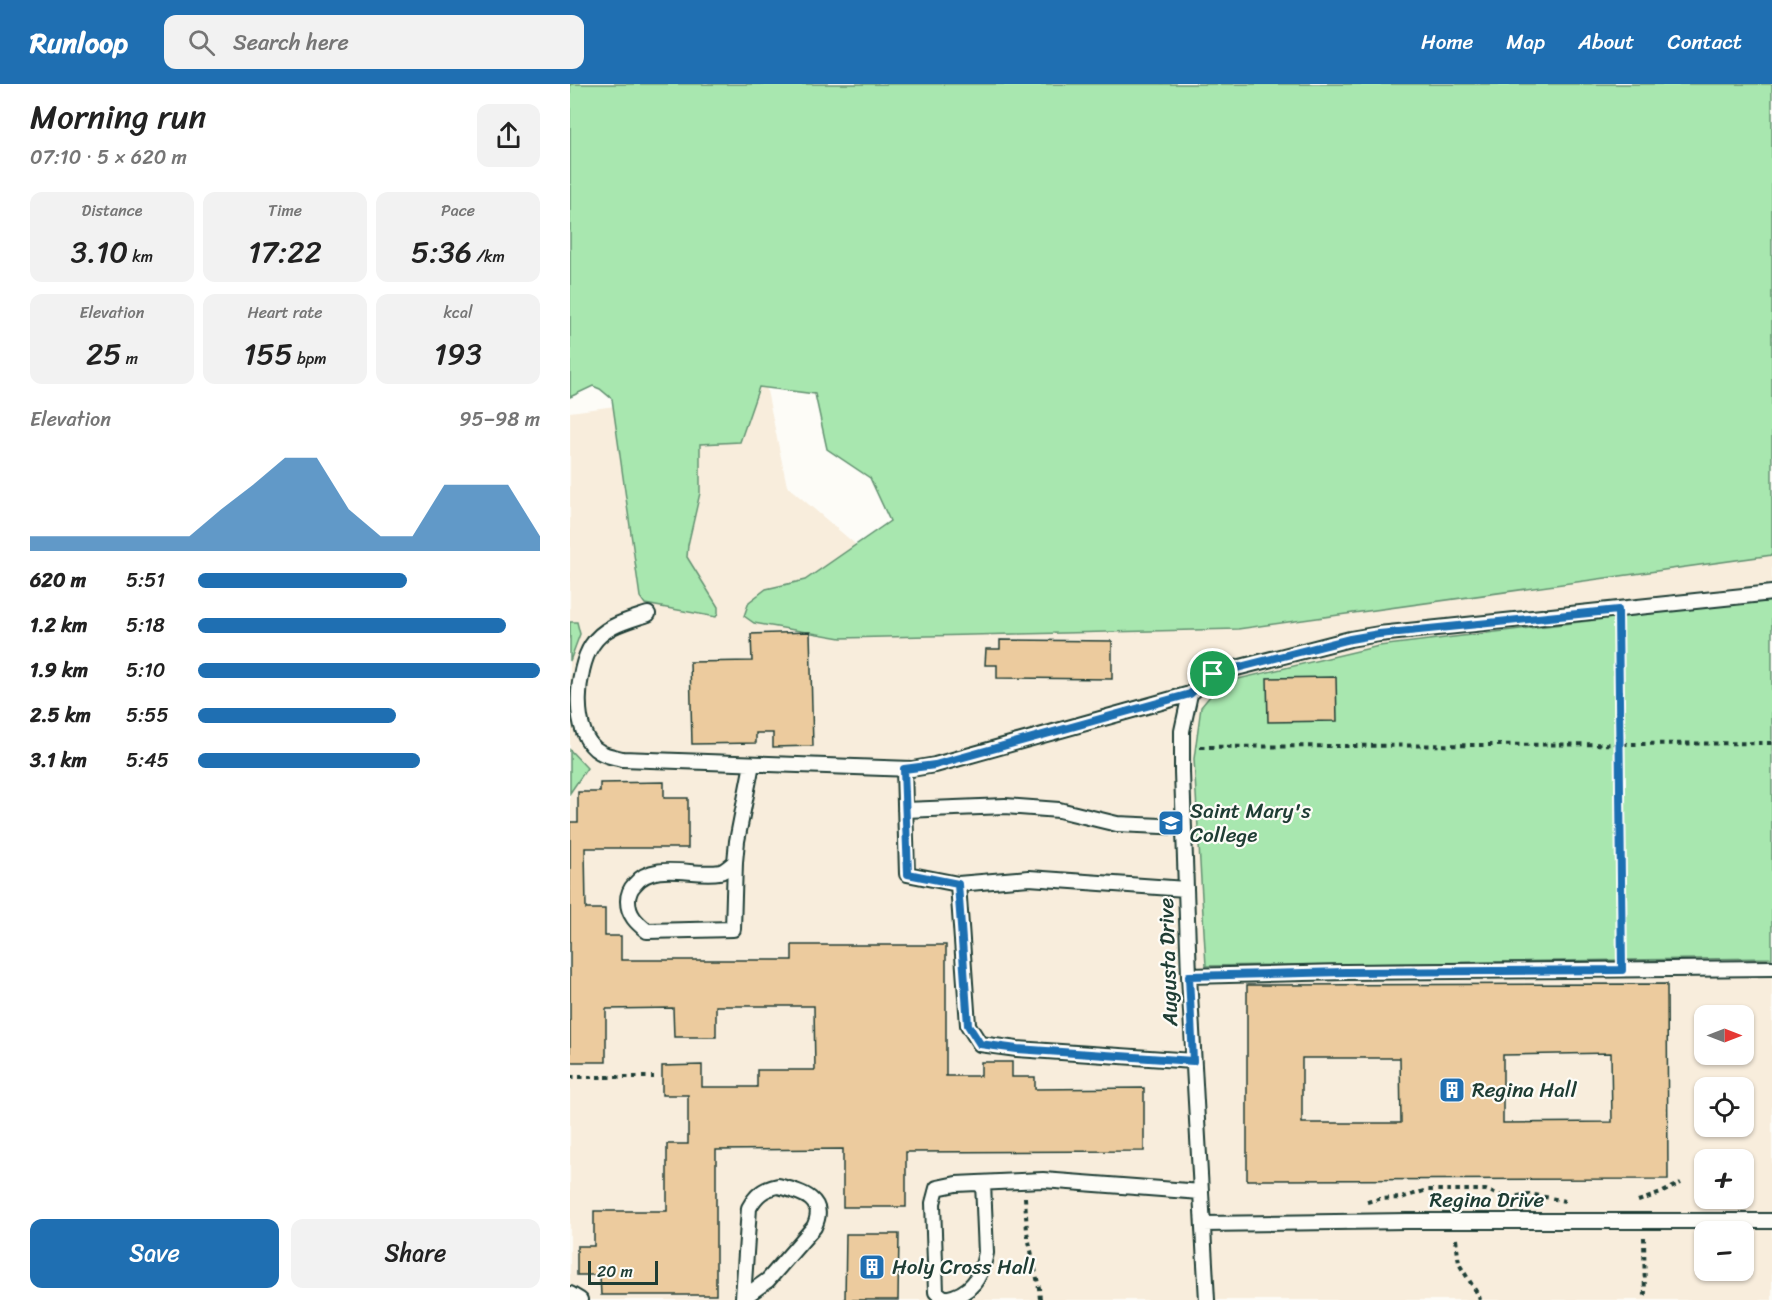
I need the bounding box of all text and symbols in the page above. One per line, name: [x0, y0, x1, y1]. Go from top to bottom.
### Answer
search box: [164, 15, 584, 69]
text: Runloop: [30, 18, 128, 67]
text: Search here: [233, 23, 349, 62]
text: Home: [1421, 23, 1473, 61]
text: Map: [1506, 23, 1545, 61]
text: About: [1578, 23, 1635, 61]
text: Contact: [1668, 23, 1742, 61]
icon: search: [185, 26, 218, 59]
text: Morning run: [30, 88, 206, 146]
button: share: [477, 104, 540, 167]
text: 07:10 · 5 × 620 m: [30, 140, 187, 175]
text: Distance: [82, 196, 142, 225]
text: Time: [268, 196, 302, 225]
text: Pace: [441, 196, 475, 225]
text: 3.10: [71, 225, 128, 279]
text: 17:22: [248, 225, 322, 279]
text: 5:36: [411, 225, 472, 279]
text: km: [128, 242, 153, 271]
text: /km: [472, 242, 505, 271]
text: Elevation: [80, 298, 144, 327]
text: Heart rate: [247, 298, 323, 327]
text: kcal: [443, 298, 473, 327]
text: 25: [86, 327, 122, 381]
text: 155: [243, 327, 293, 381]
text: 193: [434, 327, 482, 381]
text: m: [122, 344, 138, 373]
text: bpm: [293, 344, 327, 373]
text: Elevation: [30, 402, 111, 437]
text: 95–98 m: [459, 402, 540, 437]
text: 620 m: [30, 563, 86, 598]
text: 5:51: [126, 563, 165, 598]
text: 1.2 km: [30, 608, 87, 643]
text: 5:18: [126, 608, 165, 643]
pin: [1187, 648, 1238, 699]
text: 1.9 km: [30, 653, 88, 688]
text: 5:10: [126, 653, 165, 688]
icon: arrive: [1196, 657, 1229, 690]
text: 2.5 km: [30, 698, 91, 733]
text: 5:55: [126, 698, 169, 733]
text: 3.1 km: [30, 743, 87, 778]
text: 5:45: [126, 743, 169, 778]
place label: Saint Mary's College: [1190, 792, 1311, 854]
school or university icon: Saint Mary's College: [1156, 808, 1186, 838]
street label: Augusta Drive: [1147, 897, 1189, 1028]
north arrow: [1694, 1005, 1754, 1065]
map controls: [1694, 1005, 1754, 1281]
place label: Regina Hall: [1472, 1071, 1578, 1109]
building icon: Regina Hall: [1437, 1075, 1467, 1105]
button: locate: [1694, 1077, 1754, 1137]
button: +: [1694, 1149, 1754, 1209]
street label: Regina Drive: [1430, 1181, 1545, 1219]
button: Save: [30, 1219, 279, 1288]
button: Share: [291, 1219, 540, 1288]
button: −: [1694, 1221, 1754, 1281]
place label: Holy Cross Hall: [892, 1248, 1035, 1286]
building icon: Holy Cross Hall: [857, 1252, 887, 1282]
text: 20 m: [597, 1257, 633, 1286]
scale bar: [588, 1258, 658, 1286]

